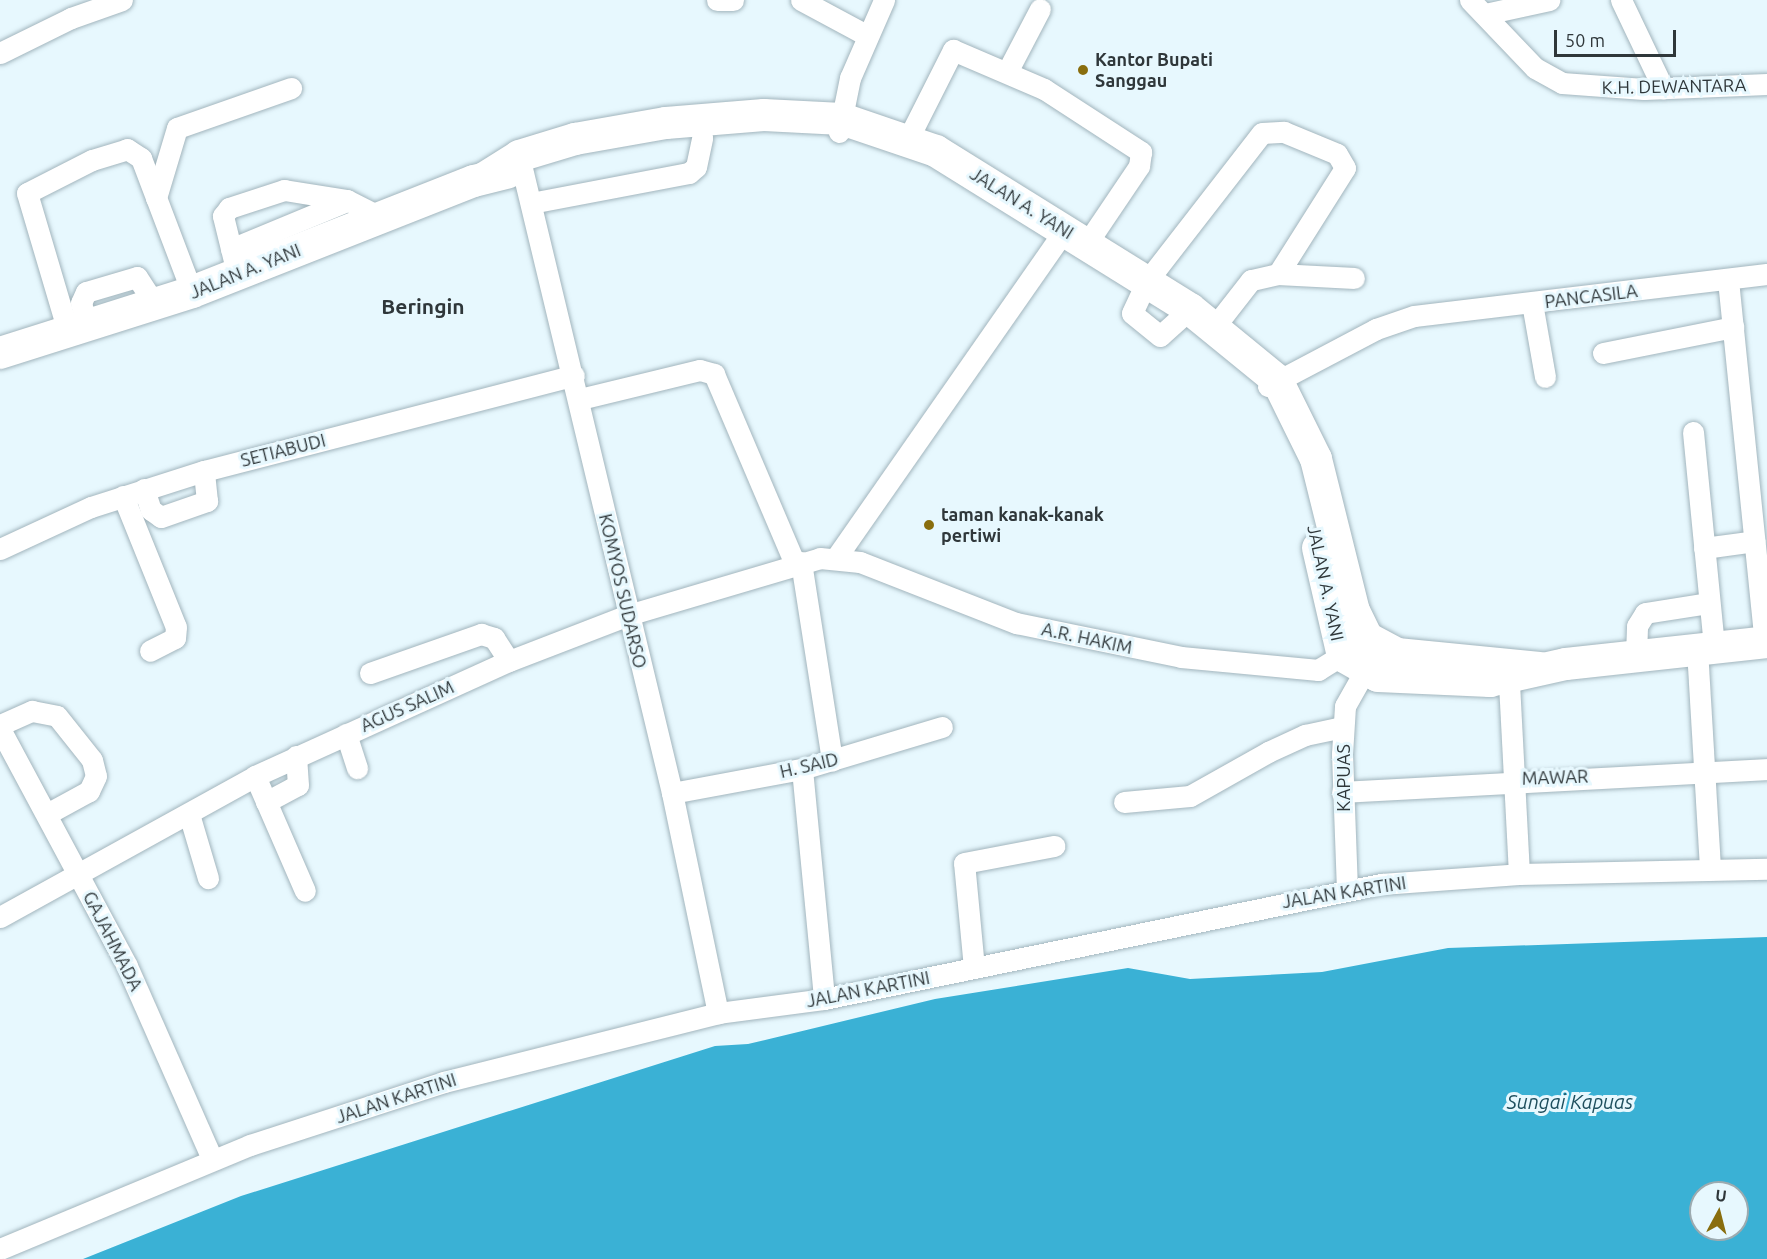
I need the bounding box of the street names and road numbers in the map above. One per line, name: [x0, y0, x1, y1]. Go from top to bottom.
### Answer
street label: K.H. DEWANTARA: [1601, 74, 1747, 98]
street label: JALAN A. YANI: [966, 163, 1078, 243]
street label: JALAN A. YANI: [186, 239, 304, 303]
street label: PANCASILA: [1543, 280, 1639, 312]
street label: SETIABUDI: [238, 429, 328, 471]
street label: KOMYOS SUDARSO: [595, 512, 651, 670]
street label: JALAN A. YANI: [1303, 523, 1349, 643]
street label: A.R. HAKIM: [1040, 618, 1134, 658]
street label: AGUS SALIM: [357, 676, 457, 736]
street label: KAPUAS: [1332, 744, 1354, 812]
street label: H. SAID: [778, 748, 840, 782]
street label: MAWAR: [1521, 765, 1589, 789]
street label: JALAN KARTINI: [1280, 872, 1408, 912]
street label: GAJAHMADA: [79, 888, 147, 994]
street label: JALAN KARTINI: [804, 966, 932, 1012]
street label: JALAN KARTINI: [333, 1068, 459, 1128]

